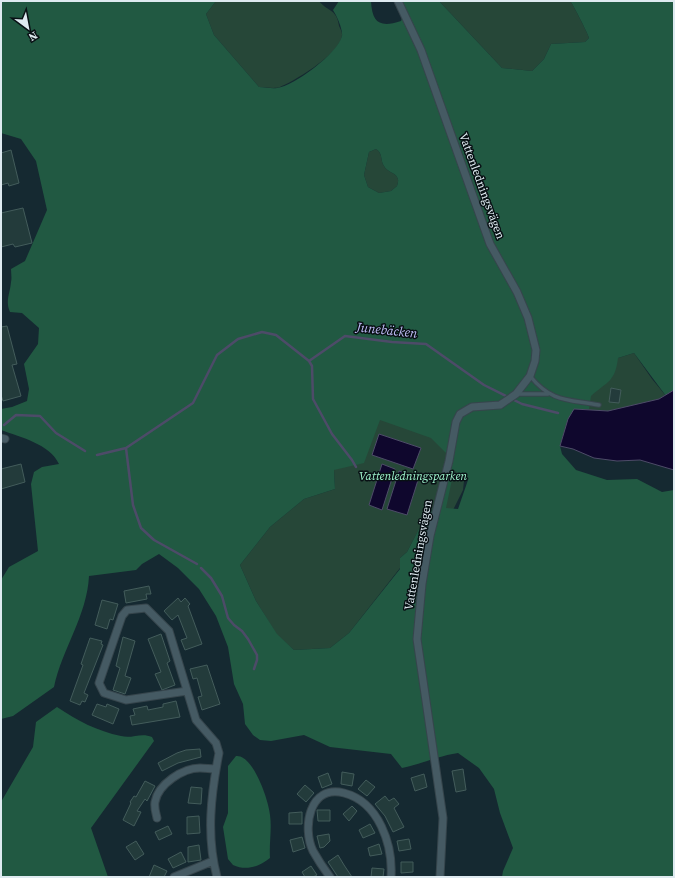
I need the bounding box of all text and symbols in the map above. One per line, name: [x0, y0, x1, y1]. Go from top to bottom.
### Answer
north arrow: [8, 8, 48, 48]
text: N: [26, 28, 40, 45]
street label: Vattenledningsvägen: [455, 131, 509, 241]
water label: Junebäcken: [354, 318, 419, 342]
park label: Vattenledningsparken: [359, 468, 467, 484]
street label: Vattenledningsvägen: [400, 498, 436, 612]

